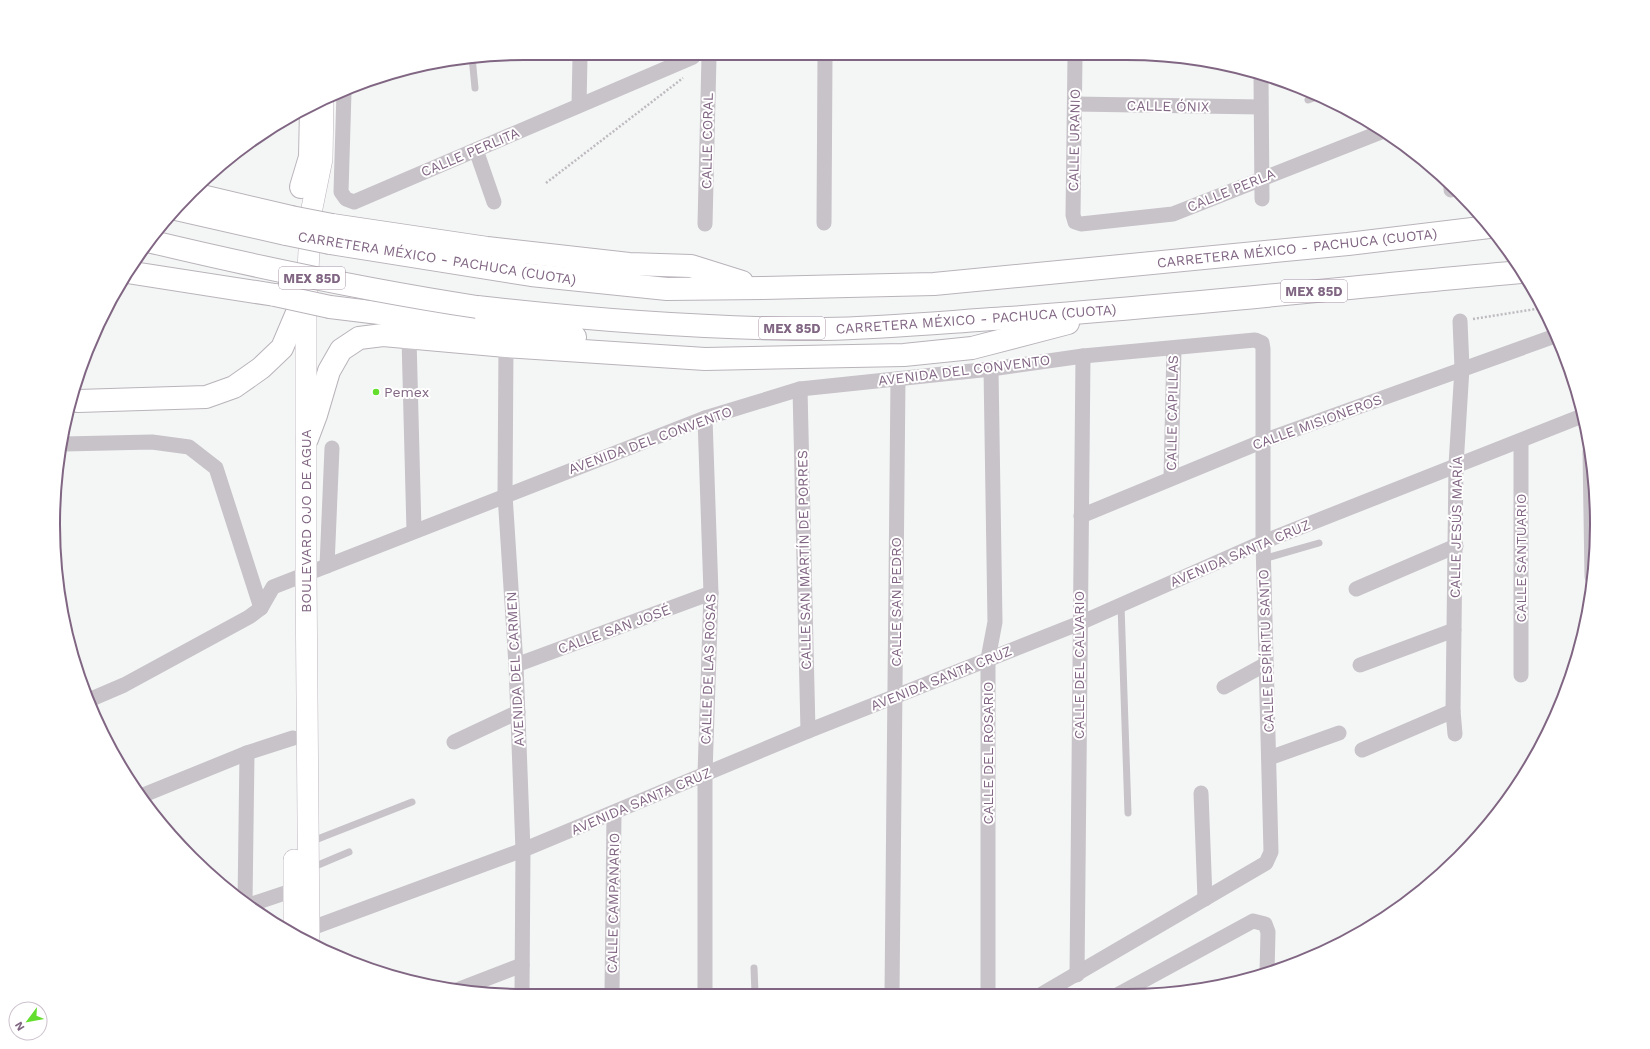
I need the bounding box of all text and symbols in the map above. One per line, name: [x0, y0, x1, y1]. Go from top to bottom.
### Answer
street label: CALLE URANIO: [1065, 89, 1083, 191]
street label: CALLE CORAL: [698, 93, 716, 189]
street label: CALLE ÓNIX: [1127, 97, 1209, 115]
street label: CALLE PERLITA: [419, 124, 521, 180]
street label: CALLE PERLA: [1185, 165, 1277, 215]
street label: CARRETERA MÉXICO - PACHUCA (CUOTA): [1156, 225, 1438, 271]
street label: CARRETERA MÉXICO - PACHUCA (CUOTA): [297, 228, 577, 288]
road number: MEX 85D: [279, 267, 345, 289]
road number: MEX 85D: [1281, 280, 1347, 302]
street label: CARRETERA MÉXICO - PACHUCA (CUOTA): [835, 301, 1117, 337]
road number: MEX 85D: [759, 317, 825, 339]
street label: AVENIDA DEL CONVENTO: [877, 352, 1051, 388]
street label: CALLE CAPILLAS: [1163, 355, 1181, 471]
place label: Pemex: [384, 384, 429, 400]
marker: Pemex: [371, 387, 381, 397]
street label: CALLE MISIONEROS: [1250, 391, 1384, 453]
street label: AVENIDA DEL CONVENTO: [566, 403, 734, 477]
street label: BOULEVARD OJO DE AGUA: [298, 429, 314, 613]
street label: CALLE SAN MARTÍN DE PORRES: [794, 450, 814, 670]
street label: CALLE JESÚS MARÍA: [1447, 456, 1465, 598]
street label: CALLE SANTUARIO: [1513, 494, 1529, 622]
street label: AVENIDA SANTA CRUZ: [1167, 516, 1313, 590]
street label: CALLE SAN PEDRO: [888, 537, 904, 667]
street label: CALLE ESPÍRITU SANTO: [1255, 569, 1277, 733]
street label: AVENIDA DEL CARMEN: [503, 591, 527, 747]
street label: CALLE DEL CALVARIO: [1071, 591, 1087, 739]
street label: CALLE DE LAS ROSAS: [697, 593, 719, 745]
street label: CALLE SAN JOSÉ: [556, 601, 672, 657]
street label: AVENIDA SANTA CRUZ: [868, 642, 1014, 714]
street label: CALLE DEL ROSARIO: [980, 682, 996, 824]
street label: AVENIDA SANTA CRUZ: [568, 764, 714, 838]
street label: CALLE CAMPANARIO: [604, 833, 622, 973]
north arrow: [8, 1001, 48, 1041]
text: N: [12, 1019, 28, 1033]

